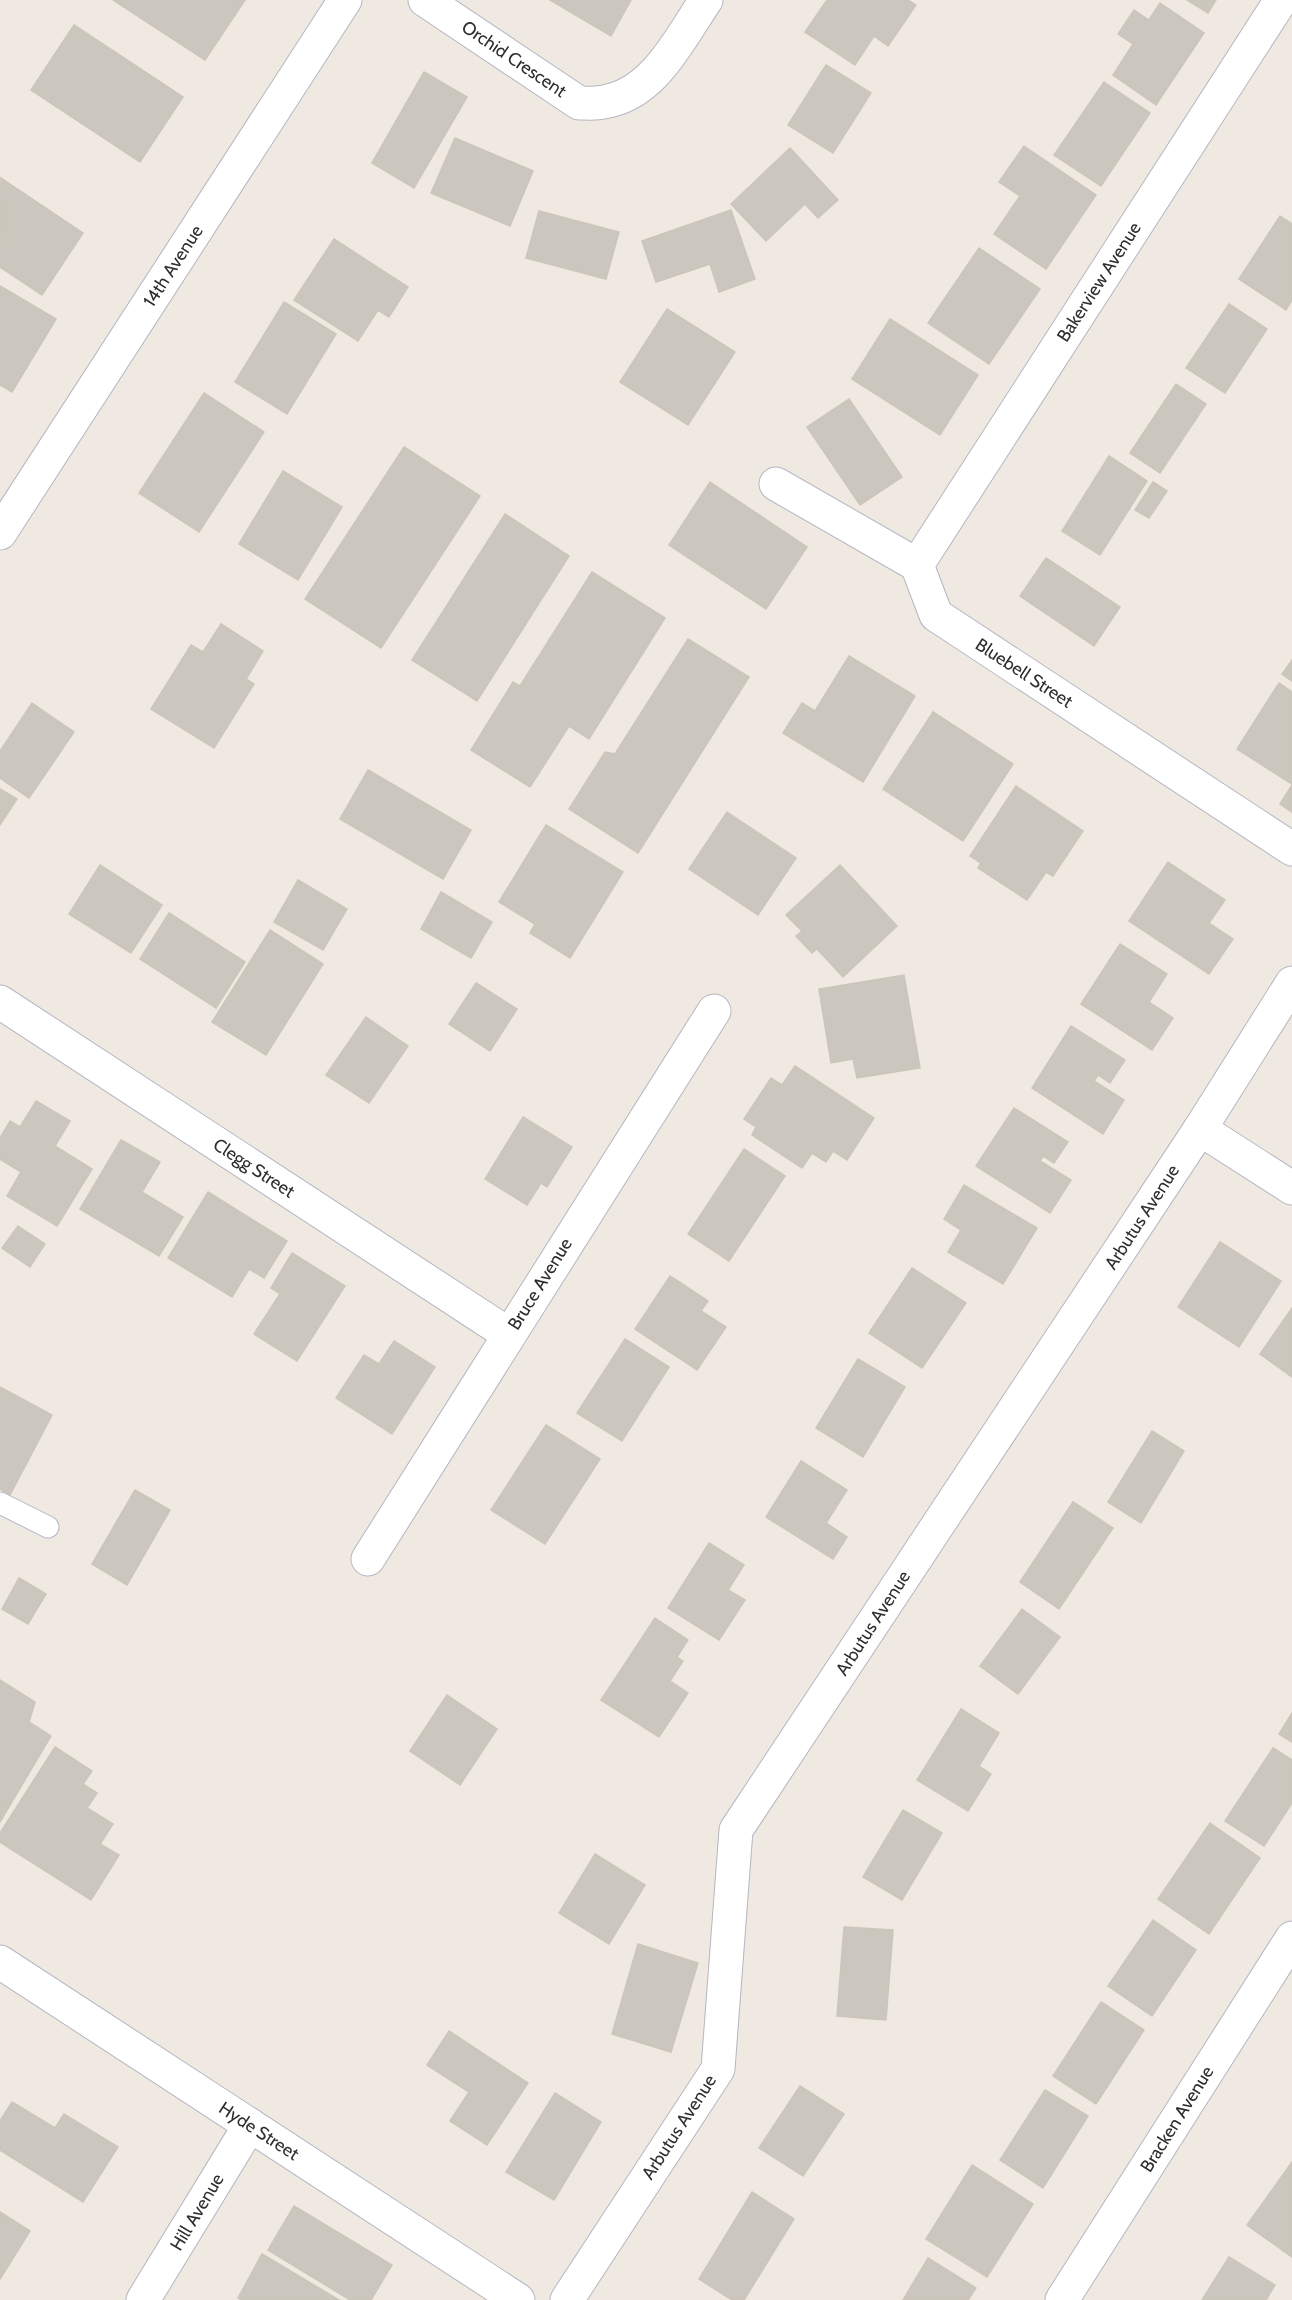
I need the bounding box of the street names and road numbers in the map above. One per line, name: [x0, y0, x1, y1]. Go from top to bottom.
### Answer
street label: Orchid Crescent: [458, 16, 570, 102]
street label: Bakerview Avenue: [1052, 218, 1146, 346]
street label: 14th Avenue: [138, 221, 208, 311]
street label: Bluebell Street: [971, 633, 1077, 713]
street label: Clegg Street: [209, 1134, 299, 1202]
street label: Arbutus Avenue: [1100, 1161, 1184, 1273]
street label: Bruce Avenue: [503, 1234, 577, 1334]
street label: Arbutus Avenue: [831, 1567, 915, 1679]
street label: Bracken Avenue: [1136, 2062, 1218, 2176]
street label: Arbutus Avenue: [637, 2071, 721, 2183]
street label: Hyde Street: [215, 2097, 303, 2165]
street label: Hill Avenue: [165, 2169, 229, 2255]

